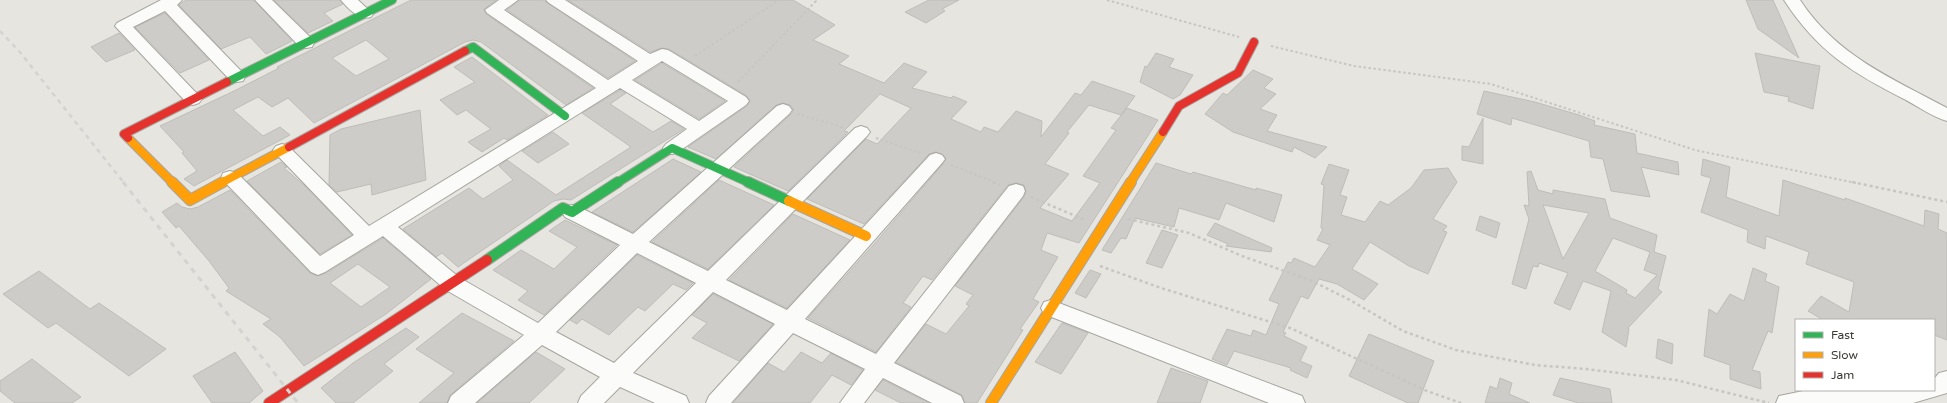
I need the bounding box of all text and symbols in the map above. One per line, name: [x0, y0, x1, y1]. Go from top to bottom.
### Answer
legend: [1795, 319, 1935, 391]
text: Fast: [1831, 328, 1855, 342]
text: Slow: [1831, 348, 1858, 362]
text: Jam: [1831, 368, 1854, 382]

